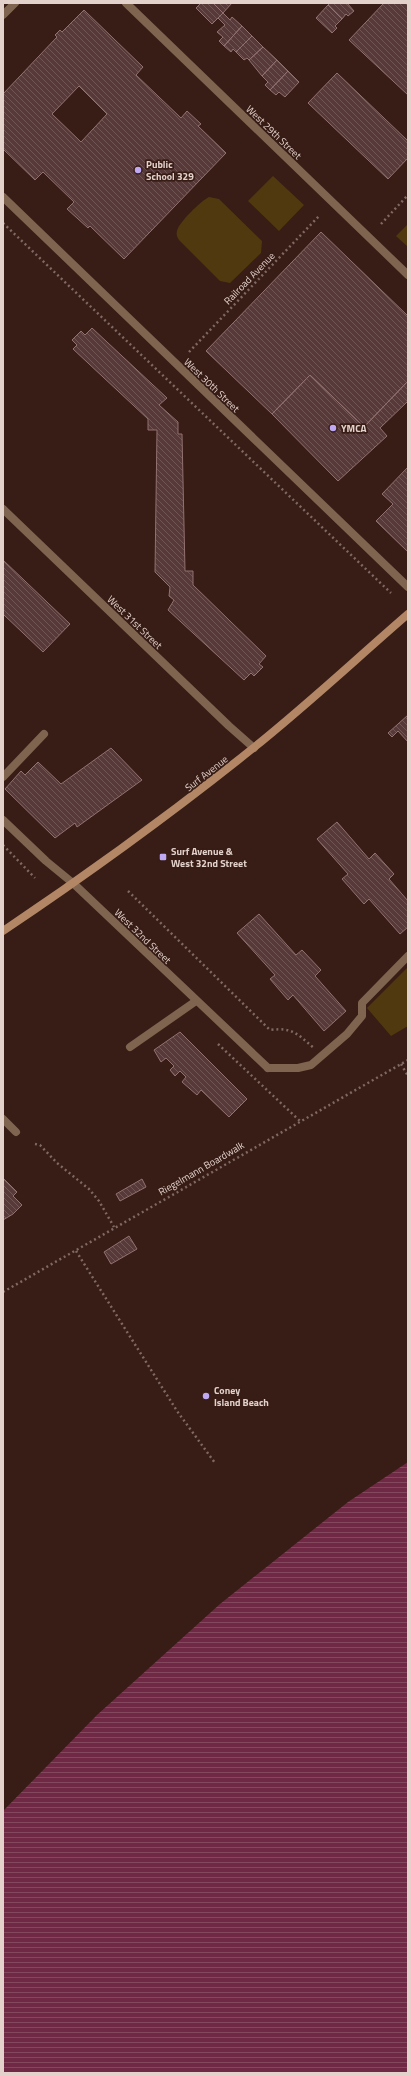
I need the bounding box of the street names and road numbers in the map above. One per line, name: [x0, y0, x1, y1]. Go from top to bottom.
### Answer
street label: West 29th Street: [242, 102, 305, 163]
street label: Railroad Avenue: [220, 249, 278, 308]
street label: West 30th Street: [180, 355, 243, 416]
street label: West 31st Street: [104, 592, 166, 653]
street label: Surf Avenue: [182, 752, 231, 795]
street label: West 32nd Street: [111, 905, 175, 968]
street label: Riegelmann Boardwalk: [156, 1138, 247, 1199]

